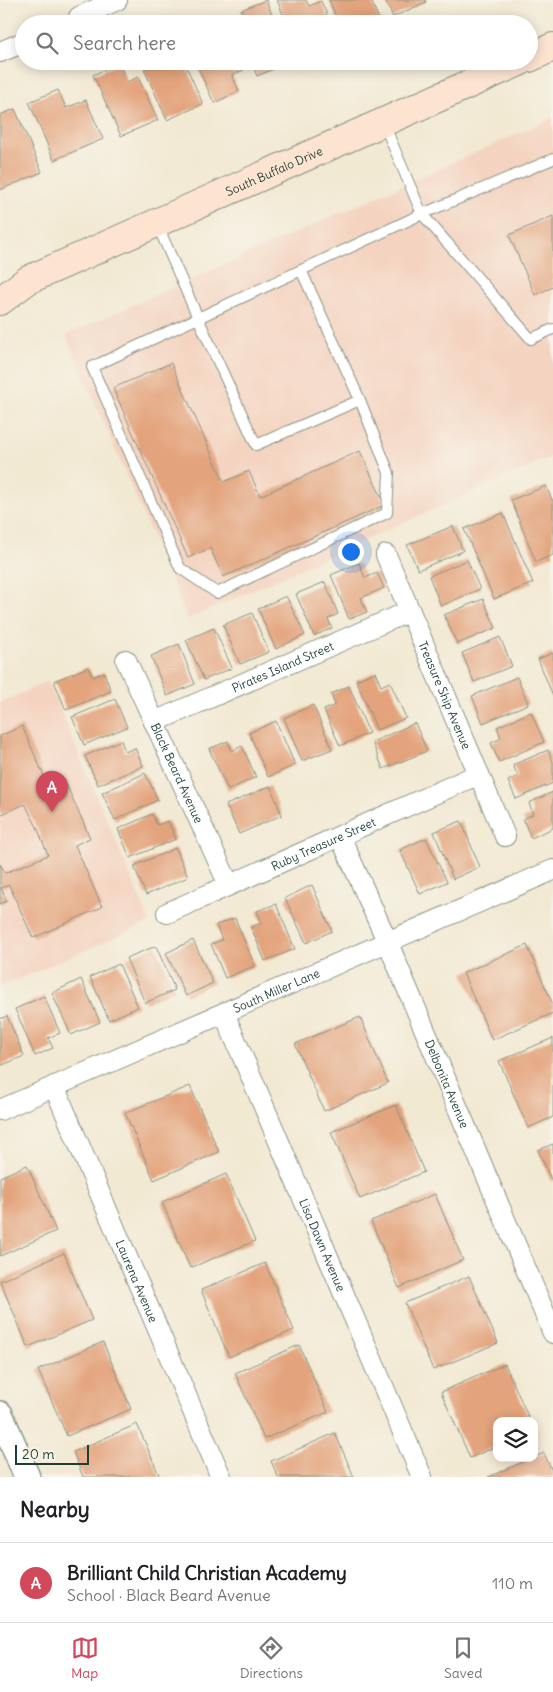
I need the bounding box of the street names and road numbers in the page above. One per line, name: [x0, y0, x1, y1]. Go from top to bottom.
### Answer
street label: South Buffalo Drive: [223, 143, 325, 199]
street label: Pirates Island Street: [229, 638, 336, 695]
street label: Treasure Ship Avenue: [416, 639, 475, 751]
street label: Black Beard Avenue: [148, 720, 207, 825]
street label: Ruby Treasure Street: [269, 814, 378, 873]
street label: South Miller Lane: [230, 965, 322, 1016]
street label: Delbonita Avenue: [422, 1037, 473, 1130]
street label: Lisa Dawn Avenue: [297, 1196, 349, 1293]
street label: Laurena Avenue: [113, 1237, 161, 1324]

